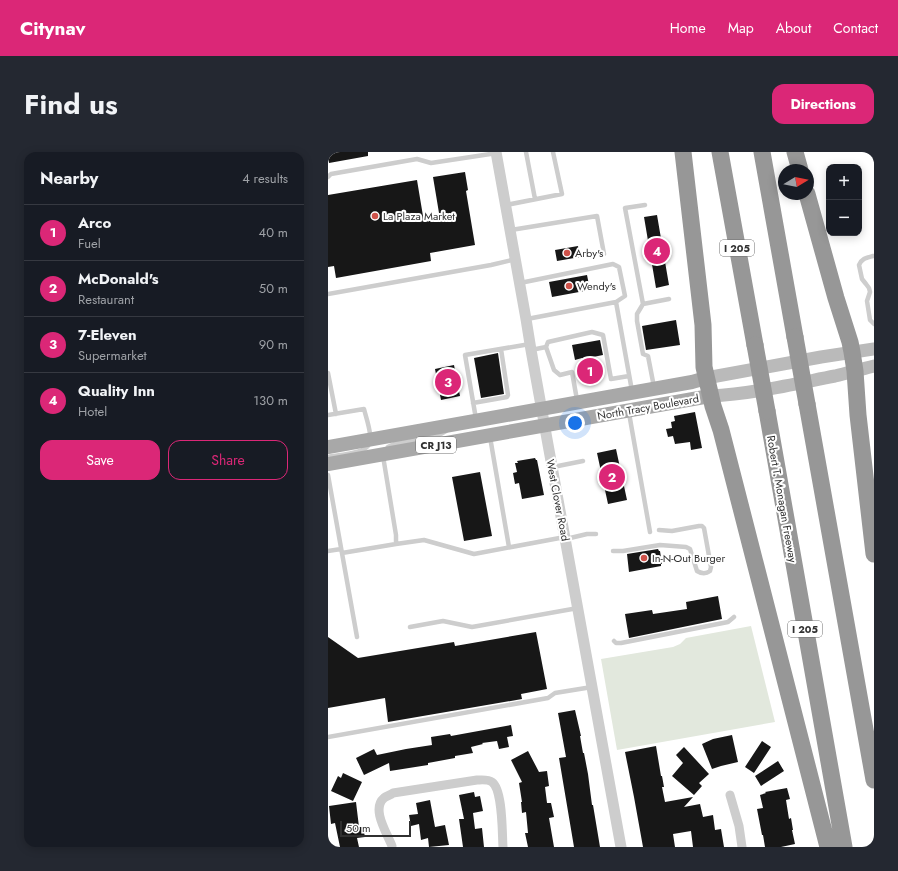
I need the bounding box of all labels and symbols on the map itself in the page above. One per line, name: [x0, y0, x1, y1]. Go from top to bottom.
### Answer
north arrow: [778, 164, 814, 200]
place label: La Plaza Market: [383, 208, 455, 224]
marker: La Plaza Market: [370, 211, 380, 221]
pin: 4: [644, 236, 670, 266]
road number: I 205: [720, 240, 754, 256]
place label: Arby's: [575, 245, 604, 261]
marker: Arby's: [562, 248, 572, 258]
place label: Wendy's: [577, 278, 617, 294]
marker: Wendy's: [564, 281, 574, 291]
pin: 1: [577, 356, 603, 386]
pin: 3: [435, 367, 461, 397]
street label: North Tracy Boulevard: [596, 390, 700, 424]
your location: [565, 413, 585, 433]
street label: Robert T. Monagan Freeway: [763, 434, 801, 564]
road number: CR J13: [416, 437, 456, 453]
street label: West Clover Road: [542, 458, 574, 542]
pin: 2: [599, 462, 625, 492]
place label: In-N-Out Burger: [652, 550, 725, 566]
marker: In-N-Out Burger: [639, 553, 649, 563]
road number: I 205: [788, 621, 822, 637]
scale bar: [340, 819, 411, 838]

